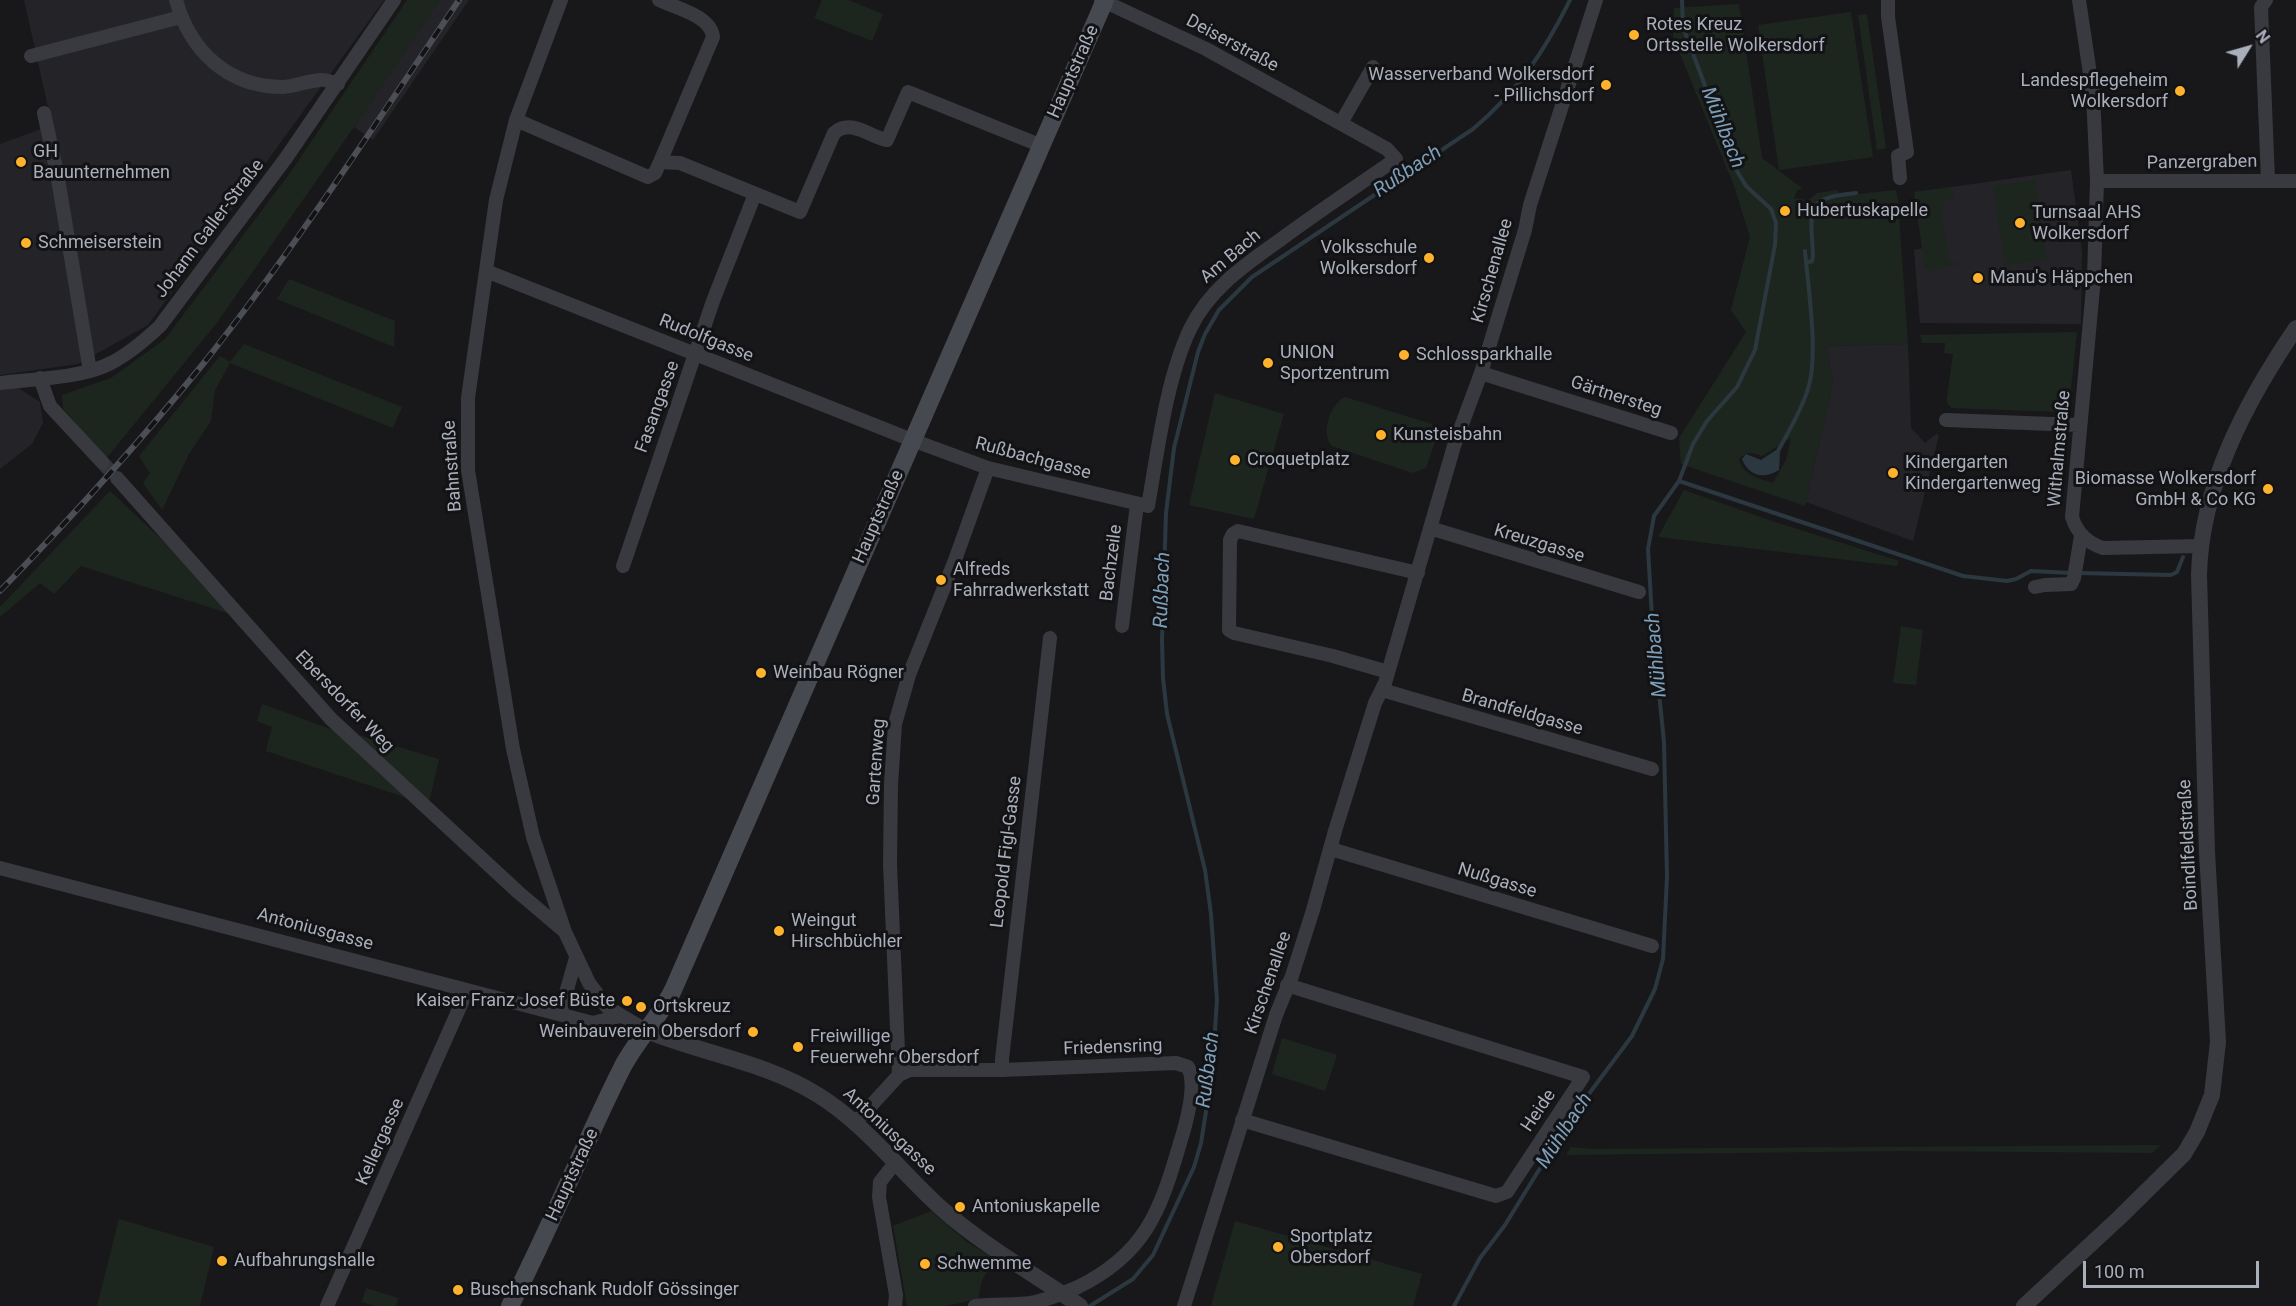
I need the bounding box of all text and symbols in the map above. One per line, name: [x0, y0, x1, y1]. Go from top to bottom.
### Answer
street label: Deiserstraße: [1182, 11, 1282, 77]
place label: Rotes Kreuz Ortsstelle Wolkersdorf: [1646, 14, 1825, 57]
north arrow: [2218, 18, 2278, 78]
street label: Hauptstraße: [1044, 22, 1104, 122]
text: N: [2252, 27, 2274, 47]
marker: Rotes Kreuz Ortsstelle Wolkersdorf: [1627, 28, 1641, 42]
place label: Wasserverband Wolkersdorf - Pillichsdorf: [1368, 64, 1594, 106]
place label: Landespflegeheim Wolkersdorf: [2020, 70, 2168, 112]
marker: Wasserverband Wolkersdorf - Pillichsdorf: [1599, 78, 1613, 92]
water label: Mühlbach: [1695, 84, 1749, 172]
marker: Landespflegeheim Wolkersdorf: [2173, 84, 2187, 98]
place label: GH Bauunternehmen: [33, 141, 170, 184]
water label: Rußbach: [1370, 141, 1446, 203]
street label: Panzergraben: [2147, 151, 2257, 175]
marker: GH Bauunternehmen: [14, 155, 28, 169]
street label: Johann Galler-Straße: [151, 155, 269, 303]
place label: Hubertuskapelle: [1797, 200, 1928, 222]
place label: Turnsaal AHS Wolkersdorf: [2032, 202, 2141, 244]
marker: Hubertuskapelle: [1778, 204, 1792, 218]
street label: Kirschenallee: [1468, 216, 1518, 326]
marker: Turnsaal AHS Wolkersdorf: [2013, 216, 2027, 230]
street label: Am Bach: [1196, 225, 1266, 289]
place label: Schmeiserstein: [38, 232, 162, 254]
marker: Schmeiserstein: [19, 236, 33, 250]
place label: Volksschule Wolkersdorf: [1320, 237, 1417, 280]
marker: Volksschule Wolkersdorf: [1422, 251, 1436, 265]
place label: Manu's Häppchen: [1990, 267, 2133, 289]
marker: Manu's Häppchen: [1971, 271, 1985, 285]
street label: Rudolfgasse: [656, 310, 756, 368]
place label: UNION Sportzentrum: [1280, 342, 1389, 385]
place label: Schlossparkhalle: [1416, 344, 1552, 366]
marker: Schlossparkhalle: [1397, 348, 1411, 362]
marker: UNION Sportzentrum: [1261, 356, 1275, 370]
street label: Fasangasse: [631, 358, 685, 456]
street label: Gärtnersteg: [1568, 372, 1664, 422]
street label: Withalmstraße: [2044, 390, 2076, 508]
street label: Bahnstraße: [439, 419, 467, 513]
place label: Kunsteisbahn: [1393, 424, 1502, 446]
marker: Kunsteisbahn: [1374, 428, 1388, 442]
street label: Rußbachgasse: [973, 433, 1093, 485]
place label: Croquetplatz: [1247, 449, 1350, 471]
place label: Kindergarten Kindergartenweg: [1905, 452, 2041, 494]
marker: Croquetplatz: [1228, 453, 1242, 467]
marker: Kindergarten Kindergartenweg: [1886, 466, 1900, 480]
street label: Hauptstraße: [849, 467, 909, 567]
place label: Biomasse Wolkersdorf GmbH & Co KG: [2075, 468, 2256, 510]
marker: Biomasse Wolkersdorf GmbH & Co KG: [2261, 482, 2275, 496]
street label: Kreuzgasse: [1491, 520, 1587, 568]
street label: Bachzeile: [1097, 523, 1127, 603]
water label: Rußbach: [1150, 551, 1176, 629]
place label: Alfreds Fahrradwerkstatt: [953, 559, 1089, 602]
marker: Alfreds Fahrradwerkstatt: [934, 573, 948, 587]
water label: Mühlbach: [1641, 611, 1673, 699]
street label: Ebersdorfer Weg: [290, 647, 398, 757]
place label: Weinbau Rögner: [773, 662, 904, 684]
marker: Weinbau Rögner: [754, 666, 768, 680]
street label: Brandfeldgasse: [1459, 685, 1585, 741]
street label: Gartenweg: [863, 718, 891, 806]
street label: Leopold Figl-Gasse: [987, 775, 1027, 929]
street label: Boindlfeldstraße: [2175, 779, 2203, 911]
street label: Nußgasse: [1455, 859, 1539, 903]
street label: Antoniusgasse: [255, 904, 375, 956]
place label: Weingut Hirschbüchler: [791, 910, 902, 952]
marker: Weingut Hirschbüchler: [772, 924, 786, 938]
street label: Kirschenallee: [1241, 929, 1297, 1037]
place label: Kaiser Franz Josef Büste: [416, 990, 615, 1012]
marker: Kaiser Franz Josef Büste: [620, 994, 634, 1008]
place label: Ortskreuz: [653, 996, 731, 1018]
marker: Ortskreuz: [634, 1000, 648, 1014]
place label: Weinbauverein Obersdorf: [539, 1021, 741, 1043]
marker: Weinbauverein Obersdorf: [746, 1025, 760, 1039]
place label: Freiwillige Feuerwehr Obersdorf: [810, 1026, 979, 1068]
water label: Rußbach: [1192, 1031, 1226, 1109]
street label: Friedensring: [1063, 1035, 1163, 1061]
marker: Freiwillige Feuerwehr Obersdorf: [791, 1040, 805, 1054]
street label: Antoniusgasse: [838, 1083, 940, 1181]
street label: Heide: [1517, 1086, 1561, 1136]
water label: Mühlbach: [1532, 1089, 1598, 1173]
street label: Kellergasse: [352, 1095, 410, 1189]
street label: Hauptstraße: [542, 1125, 604, 1225]
place label: Antoniuskapelle: [972, 1196, 1100, 1218]
marker: Antoniuskapelle: [953, 1200, 967, 1214]
place label: Sportplatz Obersdorf: [1290, 1226, 1373, 1268]
marker: Sportplatz Obersdorf: [1271, 1240, 1285, 1254]
scale bar: [2086, 1249, 2262, 1287]
place label: Aufbahrungshalle: [234, 1250, 375, 1272]
place label: Schwemme: [937, 1253, 1031, 1275]
marker: Aufbahrungshalle: [215, 1254, 229, 1268]
marker: Schwemme: [918, 1257, 932, 1271]
text: 100 m: [2094, 1261, 2145, 1282]
place label: Buschenschank Rudolf Gössinger: [470, 1279, 739, 1301]
marker: Buschenschank Rudolf Gössinger: [451, 1283, 465, 1297]

